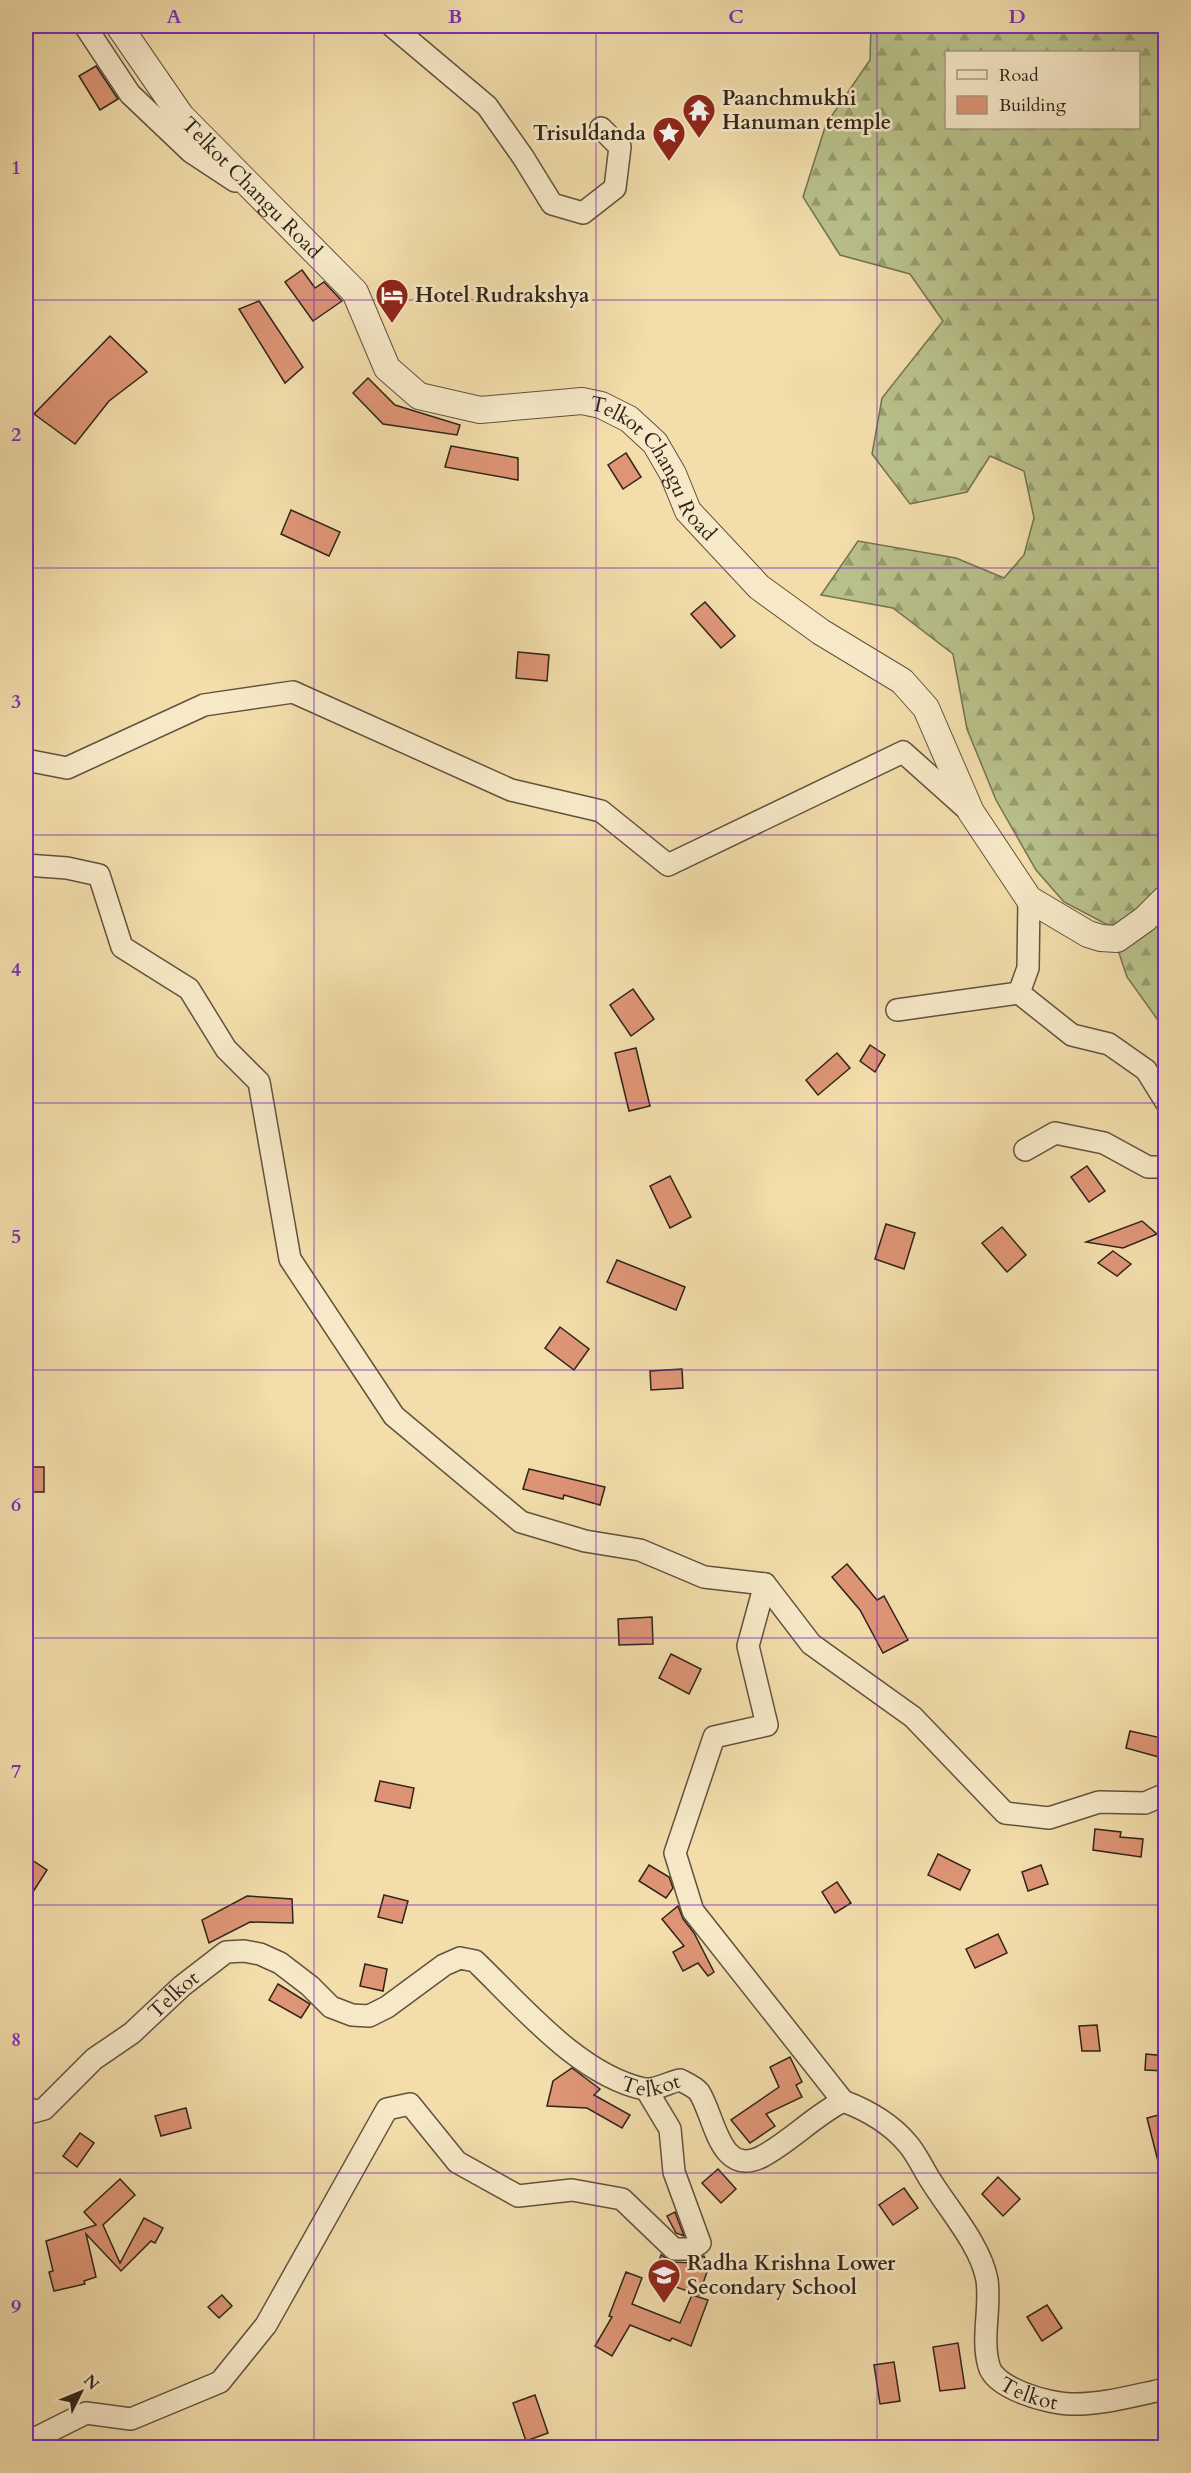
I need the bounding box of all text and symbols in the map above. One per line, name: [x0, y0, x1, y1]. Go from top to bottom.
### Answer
text: A: [166, 3, 182, 30]
text: B: [448, 3, 462, 30]
text: C: [728, 3, 744, 30]
text: D: [1008, 3, 1026, 30]
legend: [945, 51, 1140, 129]
text: Road: [999, 63, 1039, 88]
place label: Paanchmukhi Hanuman temple: [722, 84, 891, 137]
temple icon: Paanchmukhi Hanuman temple: [681, 92, 717, 139]
text: Building: [999, 93, 1067, 118]
street label: Telkot Changu Road: [175, 110, 329, 265]
place icon: Trisuldanda: [651, 115, 687, 162]
place label: Trisuldanda: [533, 119, 647, 148]
text: 1: [11, 154, 21, 181]
hotel icon: Hotel Rudrakshya: [374, 277, 410, 324]
place label: Hotel Rudrakshya: [415, 281, 590, 310]
street label: Telkot Changu Road: [588, 389, 723, 547]
text: 2: [11, 421, 21, 448]
text: 3: [11, 688, 21, 715]
text: 4: [11, 956, 21, 983]
text: 5: [11, 1223, 21, 1250]
text: 6: [11, 1491, 21, 1518]
text: 7: [11, 1758, 21, 1785]
street label: Telkot: [142, 1963, 205, 2025]
text: 8: [11, 2026, 21, 2053]
street label: Telkot: [617, 2066, 684, 2104]
place label: Radha Krishna Lower Secondary School: [687, 2249, 896, 2302]
school or university icon: Radha Krishna Lower Secondary School: [646, 2257, 682, 2304]
text: 9: [11, 2293, 21, 2320]
north arrow: [51, 2362, 111, 2422]
text: N: [78, 2370, 104, 2395]
street label: Telkot: [994, 2370, 1060, 2417]

